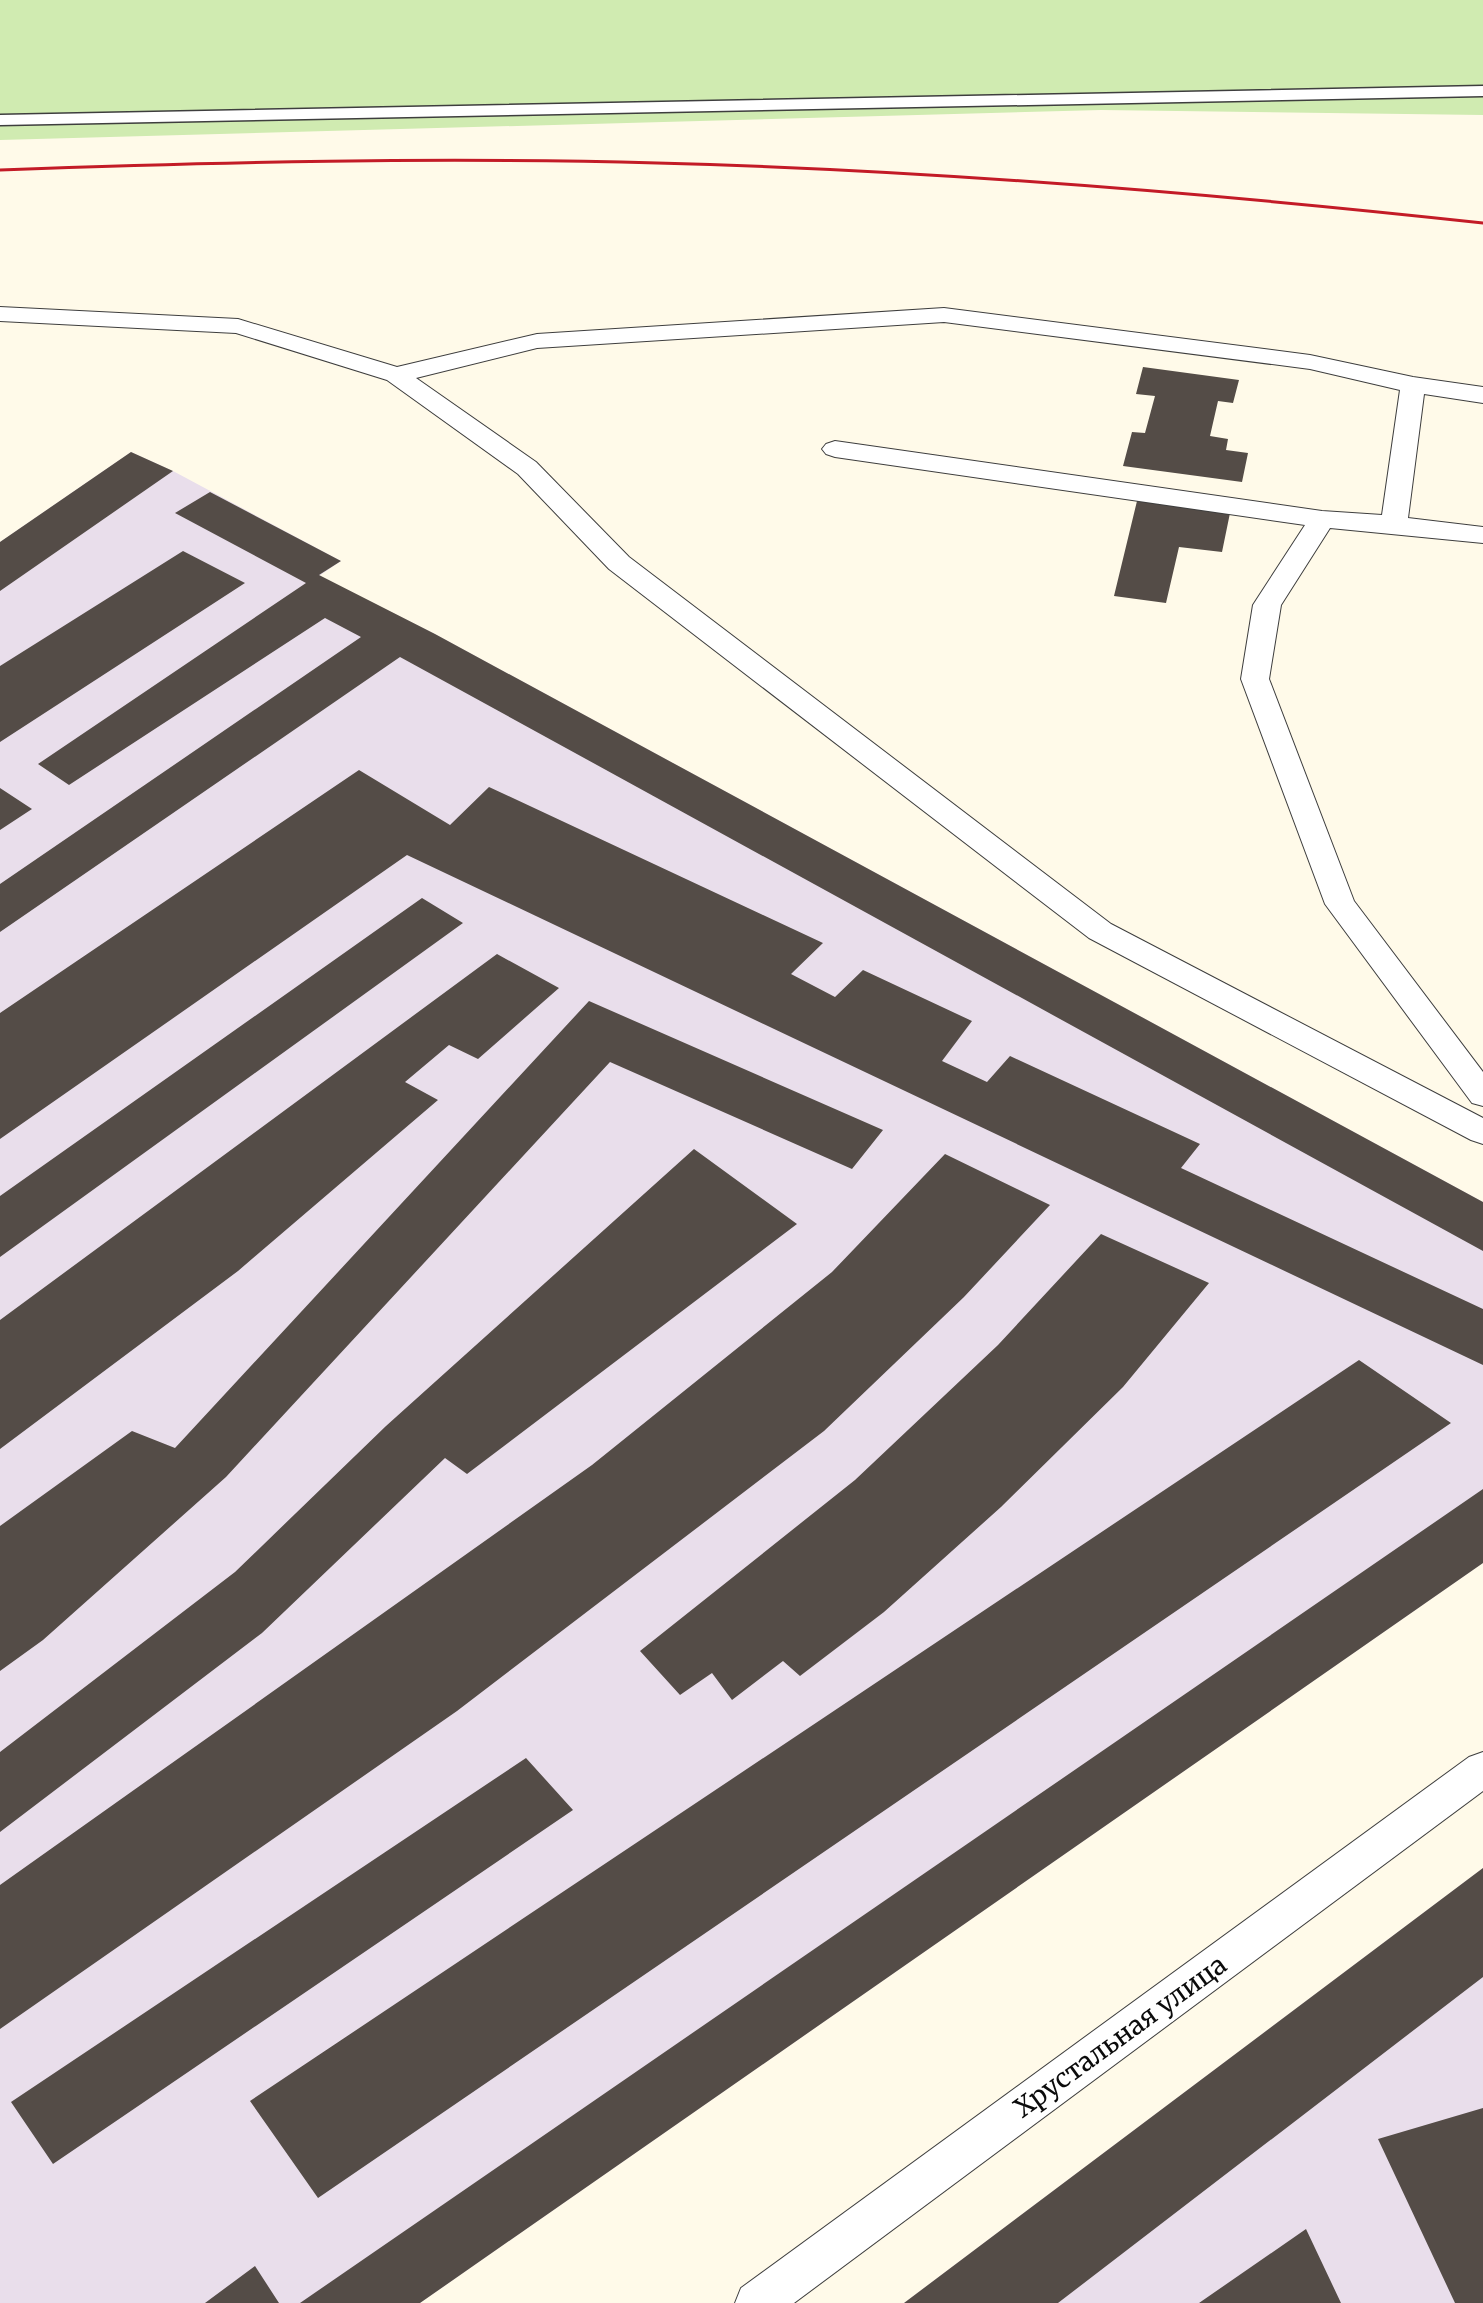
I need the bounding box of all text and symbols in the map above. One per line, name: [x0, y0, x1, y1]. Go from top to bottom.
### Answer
street label: Хрустальная улица: [1007, 1948, 1233, 2124]

